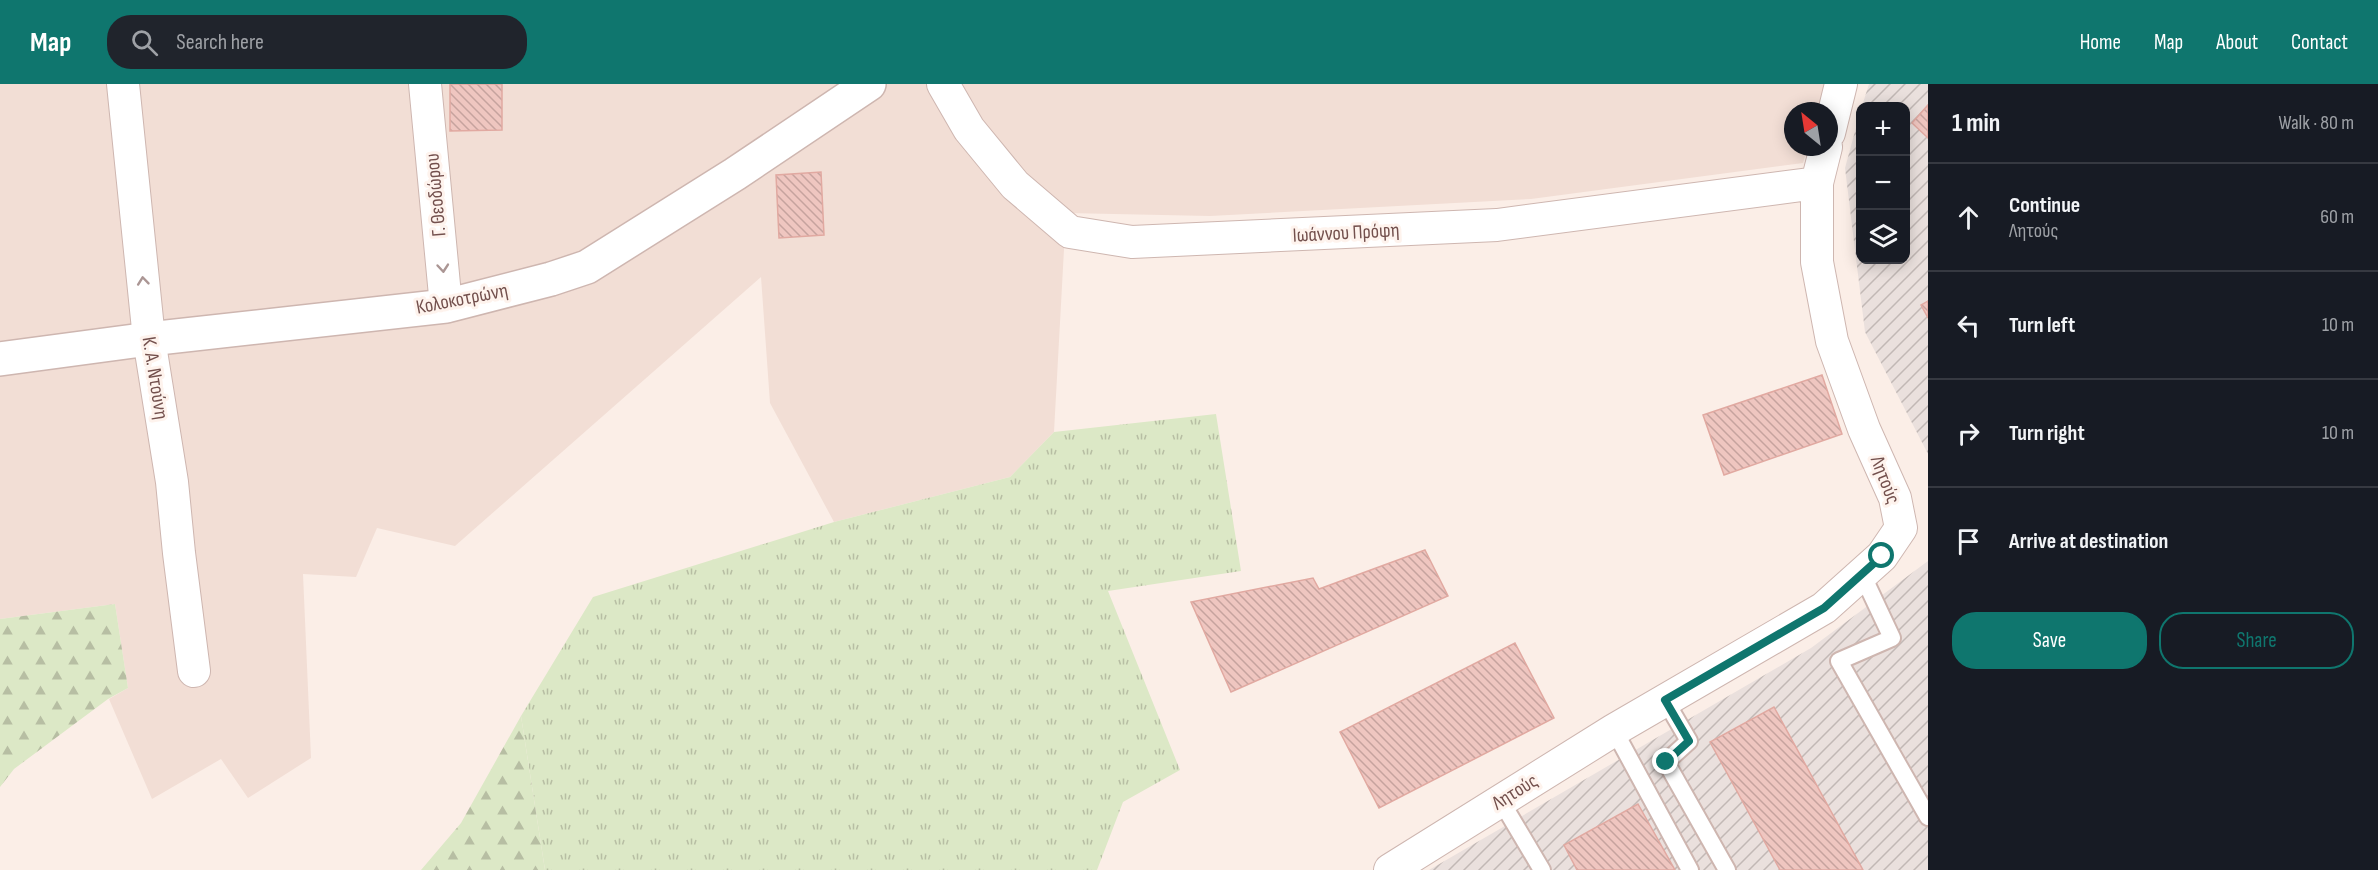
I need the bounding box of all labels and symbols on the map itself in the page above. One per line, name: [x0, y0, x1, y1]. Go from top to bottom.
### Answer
north arrow: [1784, 102, 1838, 156]
street label: Γ. Θεοδώρου: [420, 152, 452, 238]
street label: Ιωάννου Πρόφη: [1292, 218, 1400, 248]
one-way arrow: [436, 263, 449, 272]
one-way arrow: [137, 276, 150, 285]
street label: Κολοκοτρώνη: [414, 278, 510, 320]
street label: Κ. Α. Ντούνη: [137, 335, 173, 421]
street label: Λητούς: [1865, 452, 1905, 507]
route start: [1868, 542, 1894, 568]
route end: [1652, 748, 1678, 774]
street label: Λητούς: [1487, 769, 1542, 816]

